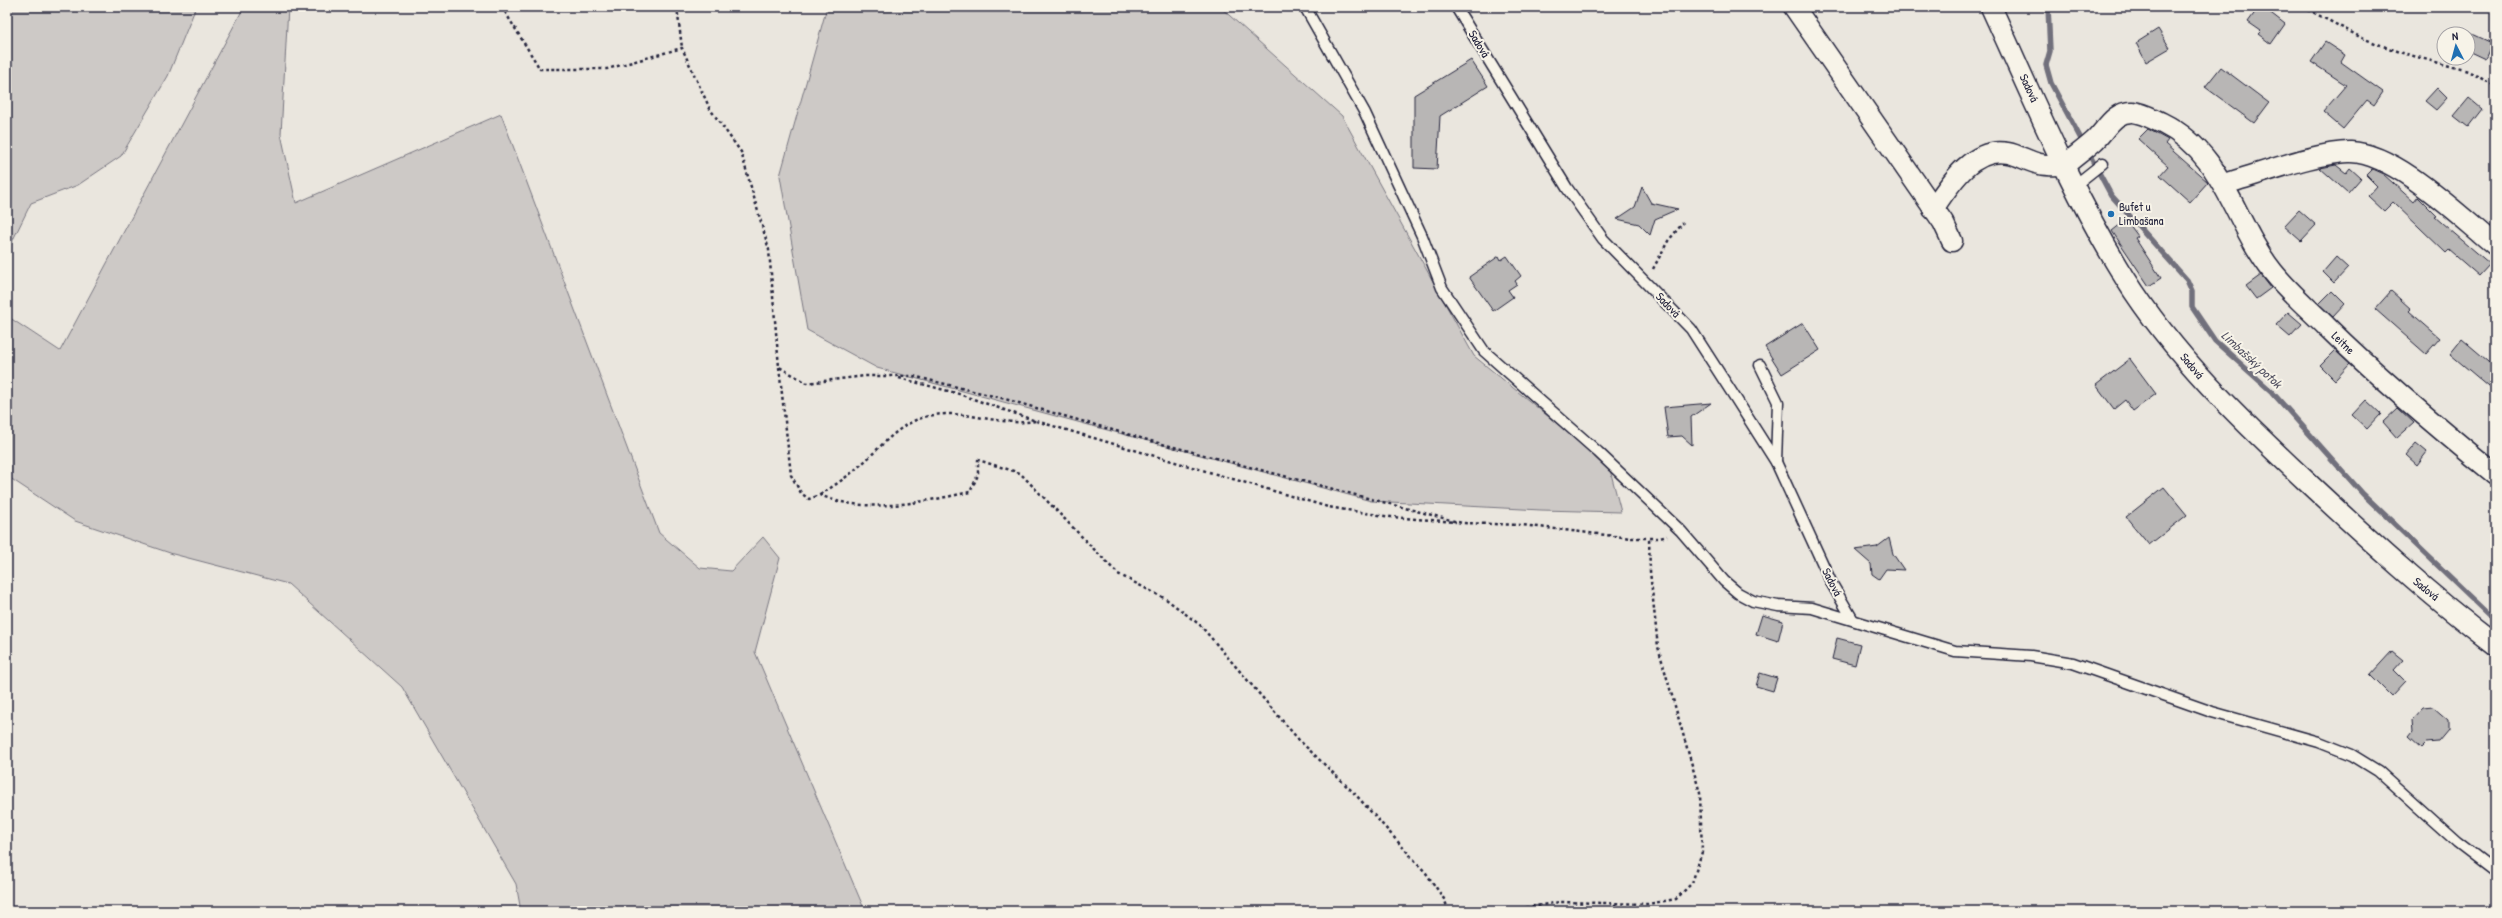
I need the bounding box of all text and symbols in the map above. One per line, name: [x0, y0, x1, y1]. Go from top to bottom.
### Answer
north arrow: [2436, 26, 2476, 66]
street label: Sadová: [1465, 27, 1494, 61]
text: N: [2451, 29, 2459, 43]
street label: Sadová: [2016, 71, 2043, 105]
place label: Bufet u Limbašana: [2119, 198, 2164, 229]
marker: Bufet u Limbašana: [2106, 209, 2116, 219]
street label: Sadová: [1652, 288, 1685, 321]
water label: Limbašský potok: [2217, 326, 2287, 394]
street label: Leitne: [2328, 327, 2359, 358]
street label: Sadová: [2176, 349, 2208, 383]
street label: Sadová: [1818, 565, 1847, 599]
street label: Sadová: [2410, 573, 2443, 605]

